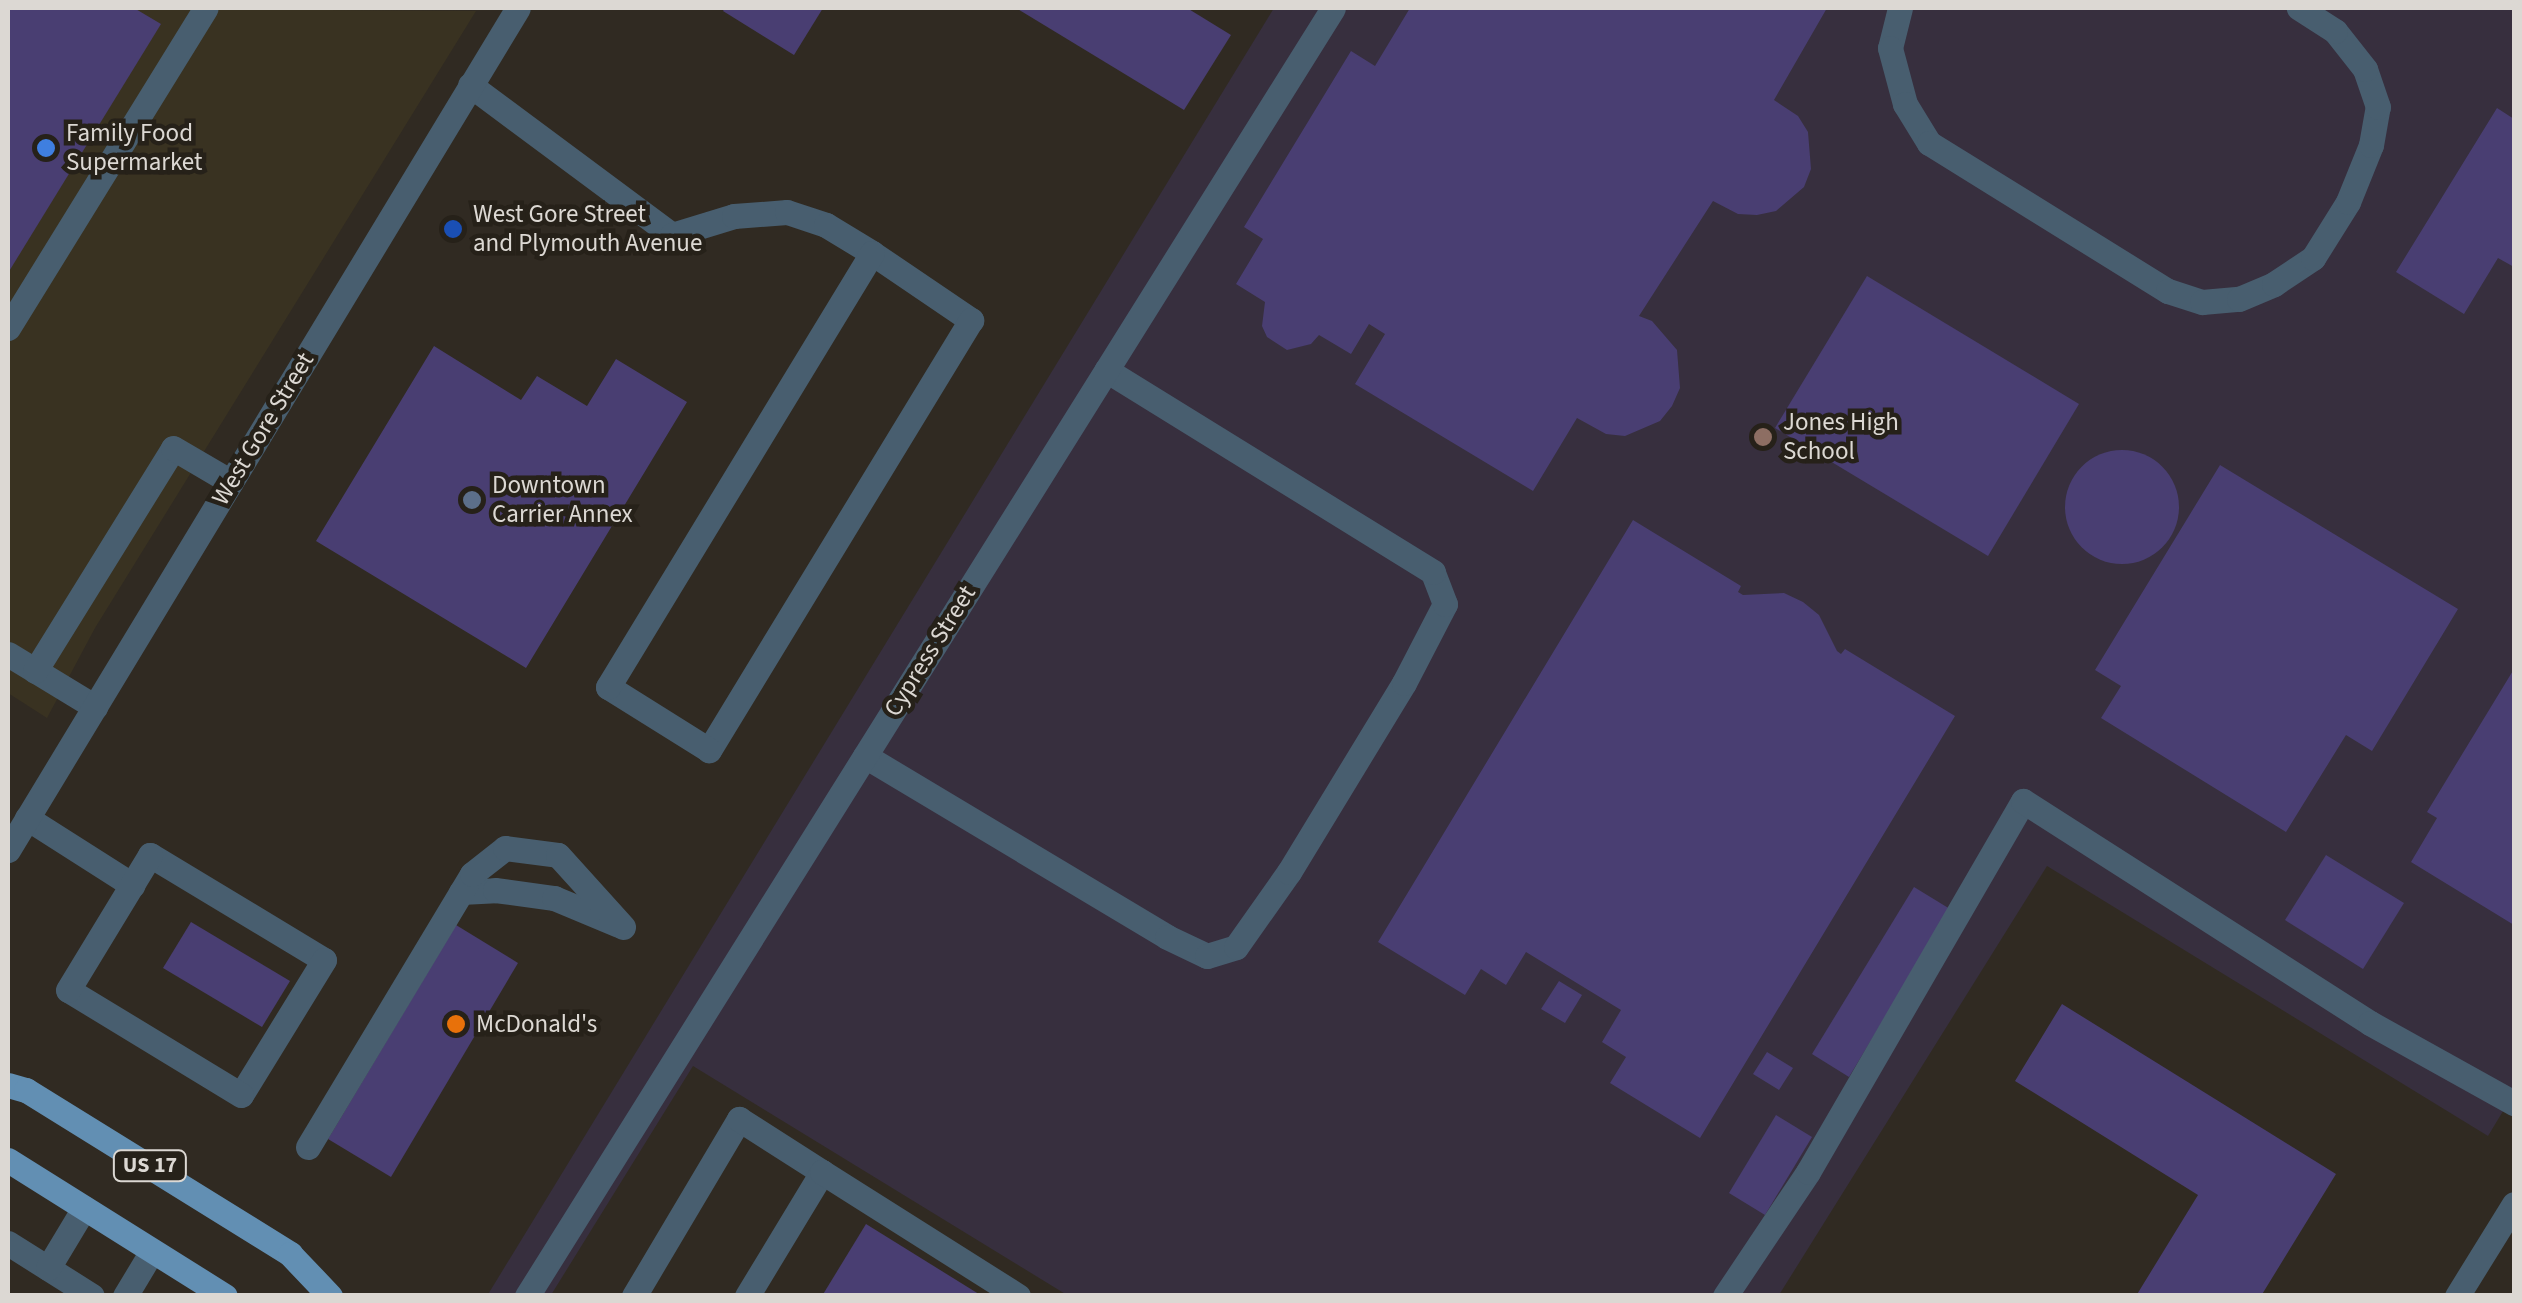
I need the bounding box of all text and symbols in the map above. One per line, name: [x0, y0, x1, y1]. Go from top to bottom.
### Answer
place label: Family Food Supermarket: [66, 119, 202, 178]
marker: Family Food Supermarket: [35, 137, 57, 159]
place label: West Gore Street and Plymouth Avenue: [473, 200, 702, 259]
marker: West Gore Street and Plymouth Avenue: [442, 218, 464, 240]
street label: West Gore Street: [206, 347, 320, 511]
place label: Jones High School: [1783, 408, 1899, 467]
marker: Jones High School: [1752, 426, 1774, 448]
place label: Downtown Carrier Annex: [492, 471, 633, 530]
marker: Downtown Carrier Annex: [461, 489, 483, 511]
street label: Cypress Street: [878, 580, 982, 722]
place label: McDonald's: [476, 1009, 597, 1039]
marker: McDonald's: [445, 1013, 467, 1035]
road number: US 17: [112, 1149, 188, 1183]

